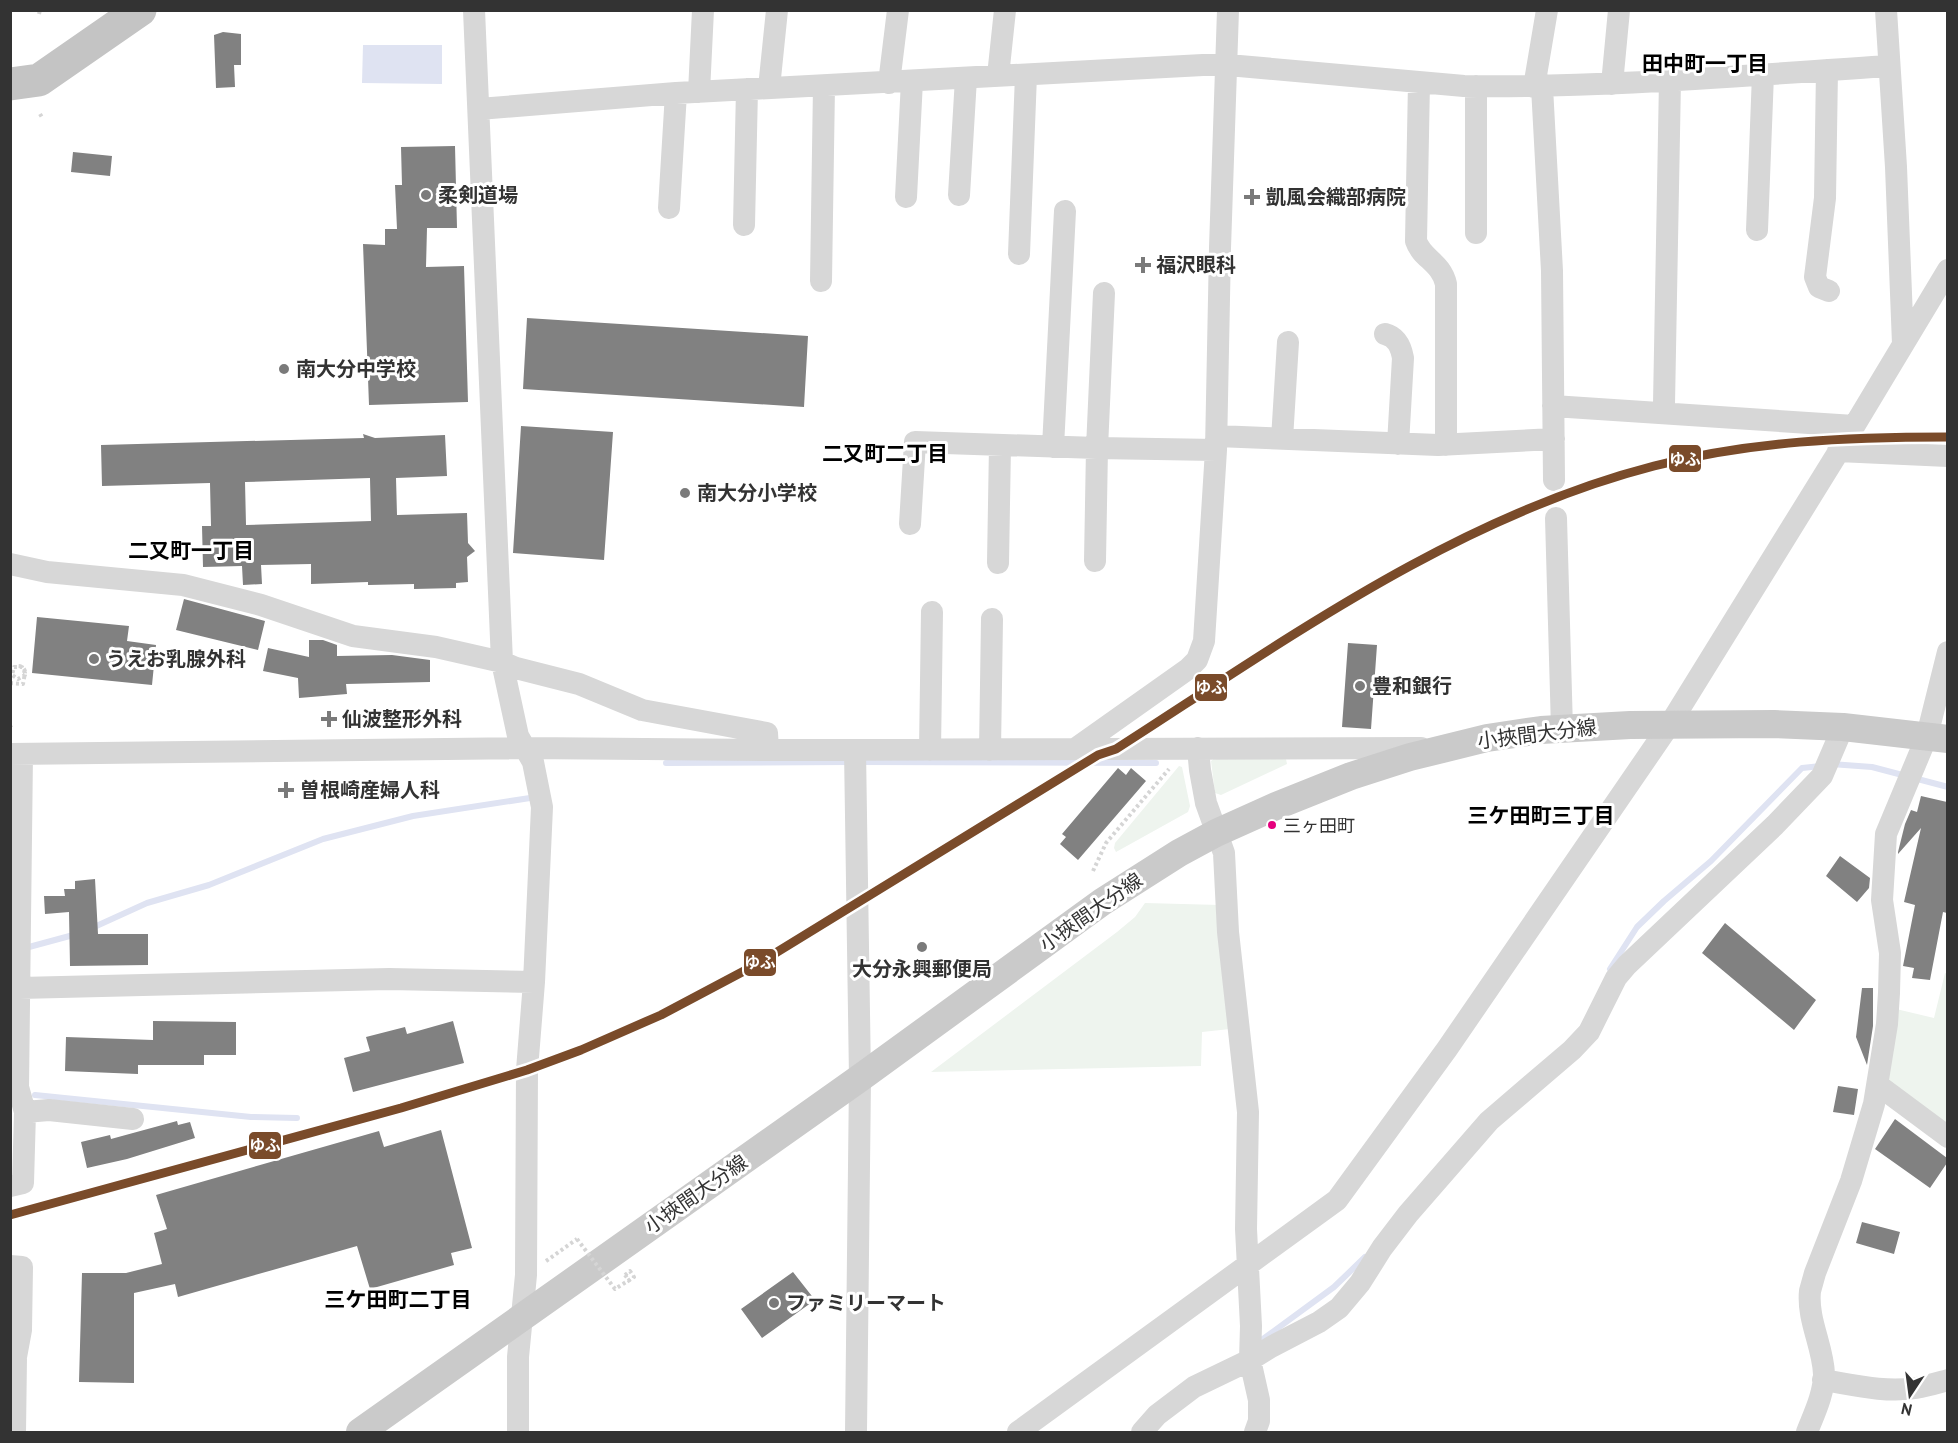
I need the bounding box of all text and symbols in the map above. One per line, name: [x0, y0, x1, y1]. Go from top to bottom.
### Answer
district label: 田中町一丁目: [1642, 50, 1768, 77]
place label: 柔剣道場: [438, 182, 518, 208]
place label: 凱風会織部病院: [1266, 184, 1406, 210]
marker: 柔剣道場: [419, 188, 433, 202]
marker: 凱風会織部病院: [1243, 188, 1261, 206]
place label: 福沢眼科: [1156, 252, 1236, 278]
marker: 福沢眼科: [1134, 256, 1152, 274]
place label: 南大分中学校: [296, 356, 416, 382]
marker: 南大分中学校: [277, 362, 291, 376]
district label: 二又町二丁目: [822, 440, 948, 467]
line badge: ゆふ: [1668, 444, 1702, 473]
text: ゆふ: [1669, 449, 1701, 469]
place label: 南大分小学校: [697, 480, 817, 506]
marker: 南大分小学校: [678, 486, 692, 500]
district label: 二又町一丁目: [128, 537, 254, 564]
place label: うえお乳腺外科: [106, 646, 246, 672]
marker: うえお乳腺外科: [87, 652, 101, 666]
line badge: ゆふ: [1194, 673, 1228, 702]
place label: 豊和銀行: [1372, 673, 1452, 699]
text: ゆふ: [1195, 677, 1227, 697]
marker: 豊和銀行: [1353, 679, 1367, 693]
place label: 仙波整形外科: [342, 706, 462, 732]
marker: 仙波整形外科: [320, 710, 338, 728]
street label: 小挾間大分線: [1476, 714, 1598, 754]
place label: 曽根崎産婦人科: [300, 777, 440, 803]
marker: 曽根崎産婦人科: [277, 781, 295, 799]
district label: 三ケ田町三丁目: [1468, 802, 1615, 829]
place label: 三ヶ田町: [1283, 814, 1355, 837]
marker: 三ヶ田町: [1266, 819, 1278, 831]
street label: 小挾間大分線: [1034, 867, 1148, 957]
marker: 大分永興郵便局: [915, 940, 929, 954]
line badge: ゆふ: [743, 948, 777, 977]
text: ゆふ: [744, 952, 776, 972]
place label: 大分永興郵便局: [852, 956, 992, 982]
line badge: ゆふ: [248, 1131, 282, 1160]
text: ゆふ: [249, 1135, 281, 1155]
street label: 小挾間大分線: [639, 1149, 753, 1239]
district label: 三ケ田町二丁目: [325, 1286, 472, 1313]
place label: ファミリーマート: [786, 1290, 946, 1316]
marker: ファミリーマート: [767, 1296, 781, 1310]
north arrow: [1880, 1365, 1940, 1425]
text: N: [1899, 1399, 1914, 1421]

